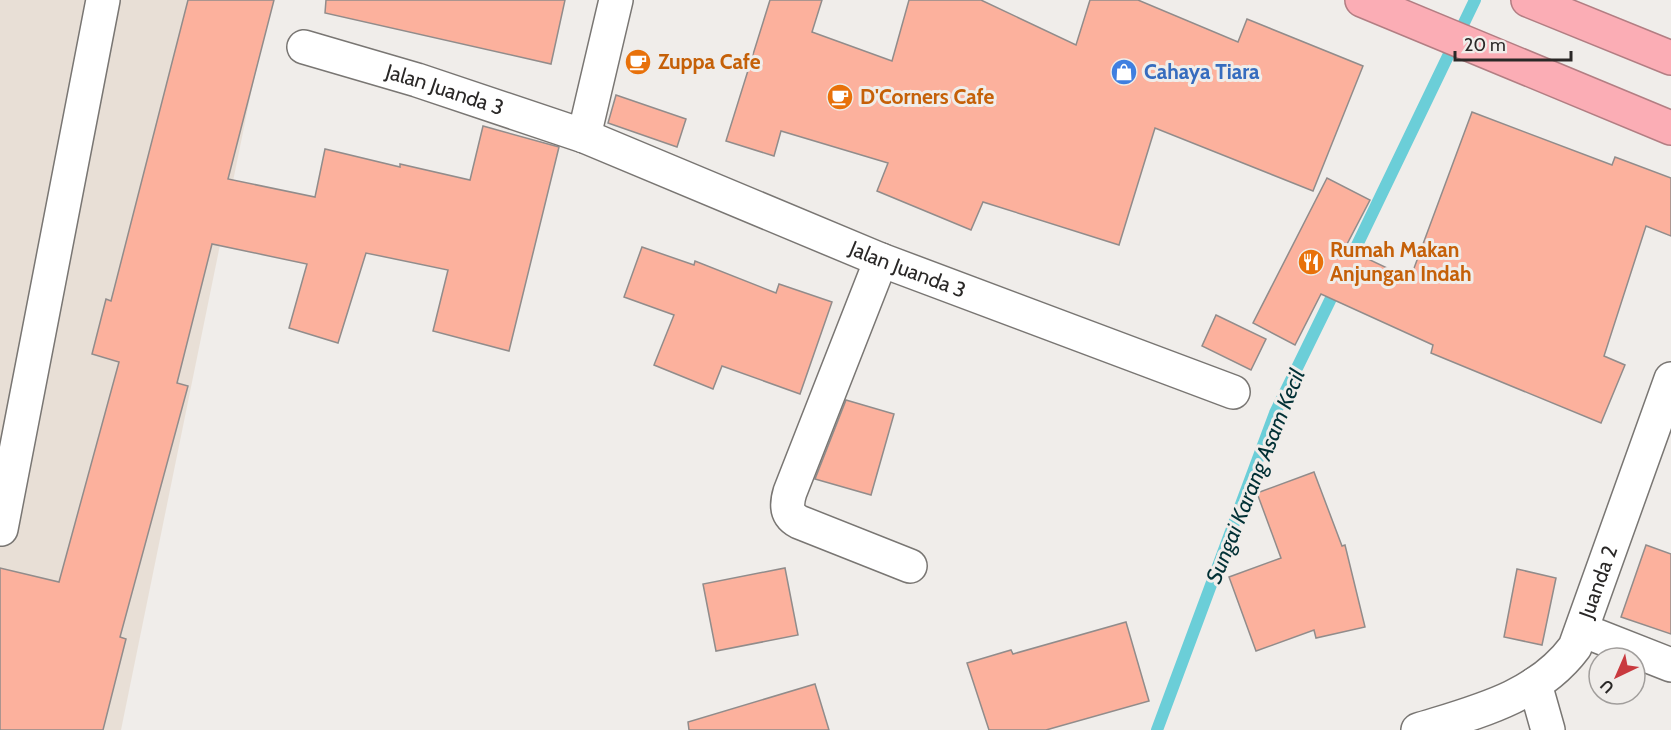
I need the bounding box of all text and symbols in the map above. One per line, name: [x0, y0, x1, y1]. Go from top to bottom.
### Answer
scale bar: [1455, 24, 1570, 62]
text: 20 m: [1464, 34, 1506, 56]
cafe icon: Zuppa Cafe: [623, 47, 653, 77]
place label: Zuppa Cafe: [658, 49, 761, 74]
shop icon: Cahaya Tiara: [1109, 57, 1139, 87]
street label: Jalan Juanda 3: [382, 58, 507, 120]
place label: Cahaya Tiara: [1144, 59, 1260, 84]
cafe icon: D'Corners Cafe: [825, 82, 855, 112]
place label: D'Corners Cafe: [860, 84, 995, 109]
street label: Jalan Juanda 3: [845, 235, 969, 303]
place label: Rumah Makan Anjungan Indah: [1330, 237, 1472, 286]
restaurant icon: Rumah Makan Anjungan Indah: [1296, 247, 1326, 277]
water label: Sungai Karang Asam Kecil: [1200, 364, 1311, 587]
street label: Juanda 2: [1573, 542, 1622, 623]
north arrow: [1587, 646, 1647, 706]
text: U: [1596, 676, 1618, 697]

